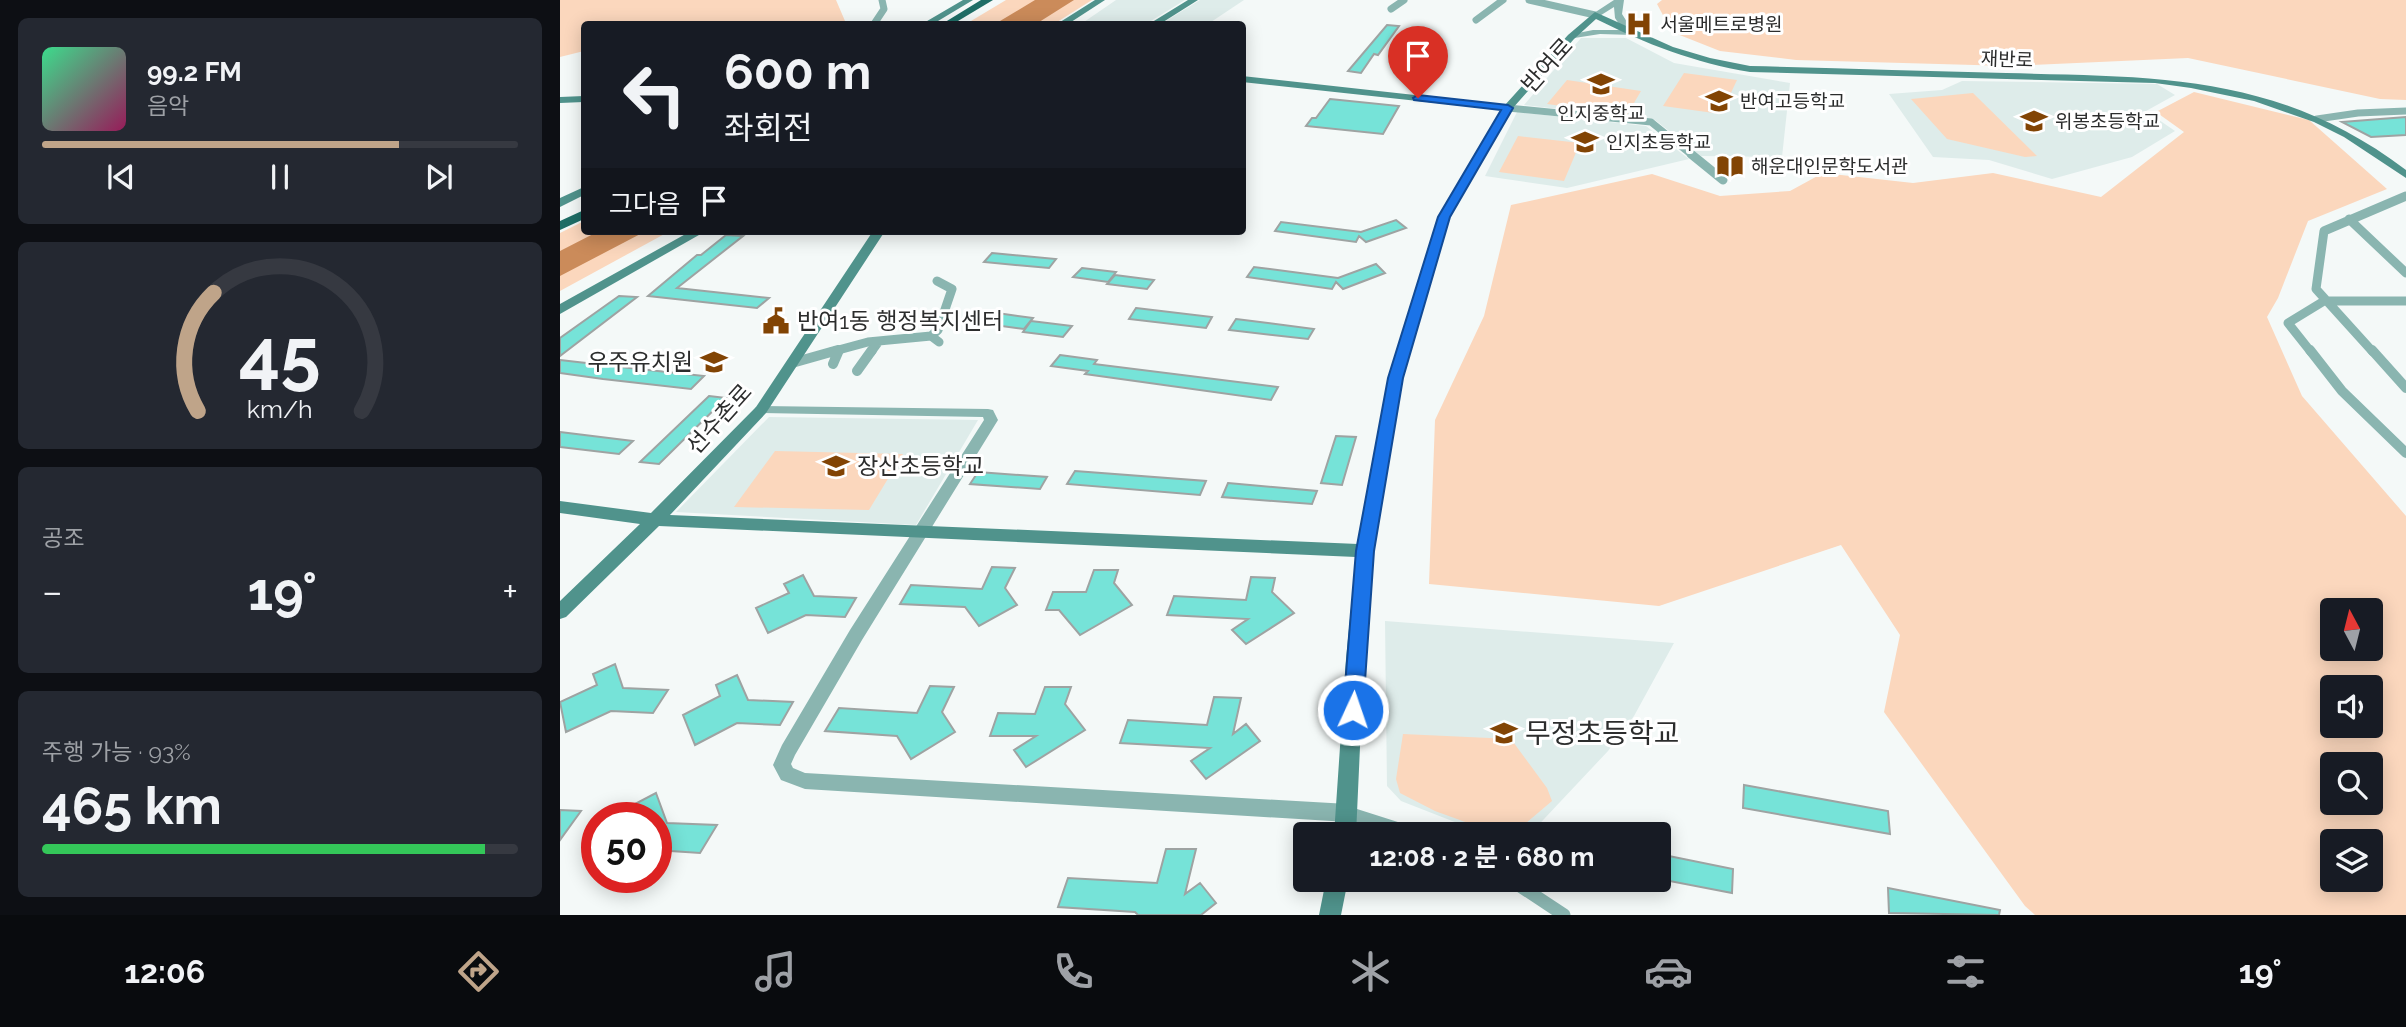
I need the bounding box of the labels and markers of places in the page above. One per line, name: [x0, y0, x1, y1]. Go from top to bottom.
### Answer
hospital icon: 서울메트로병원: [1624, 9, 1654, 39]
place label: 서울메트로병원: [1660, 13, 1782, 35]
pin: [1388, 26, 1448, 98]
school or university icon: 인지중학교: [1586, 69, 1616, 99]
school or university icon: 반여고등학교: [1704, 86, 1734, 116]
place label: 반여고등학교: [1740, 90, 1845, 112]
place label: 인지중학교: [1557, 102, 1645, 124]
school or university icon: 위봉초등학교: [2019, 106, 2049, 136]
place label: 위봉초등학교: [2055, 110, 2160, 132]
school or university icon: 인지초등학교: [1570, 127, 1600, 157]
place label: 인지초등학교: [1606, 131, 1711, 153]
library icon: 해운대인문학도서관: [1715, 151, 1745, 181]
place label: 해운대인문학도서관: [1751, 155, 1908, 177]
public building icon: 반여1동 행정복지센터: [761, 306, 791, 336]
place label: 반여1동 행정복지센터: [797, 307, 1003, 334]
school or university icon: 우주유치원: [699, 347, 729, 377]
place label: 우주유치원: [587, 348, 693, 375]
school or university icon: 장산초등학교: [821, 451, 851, 481]
place label: 장산초등학교: [857, 452, 984, 479]
place label: 무정초등학교: [1525, 717, 1680, 750]
school or university icon: 무정초등학교: [1489, 718, 1519, 748]

